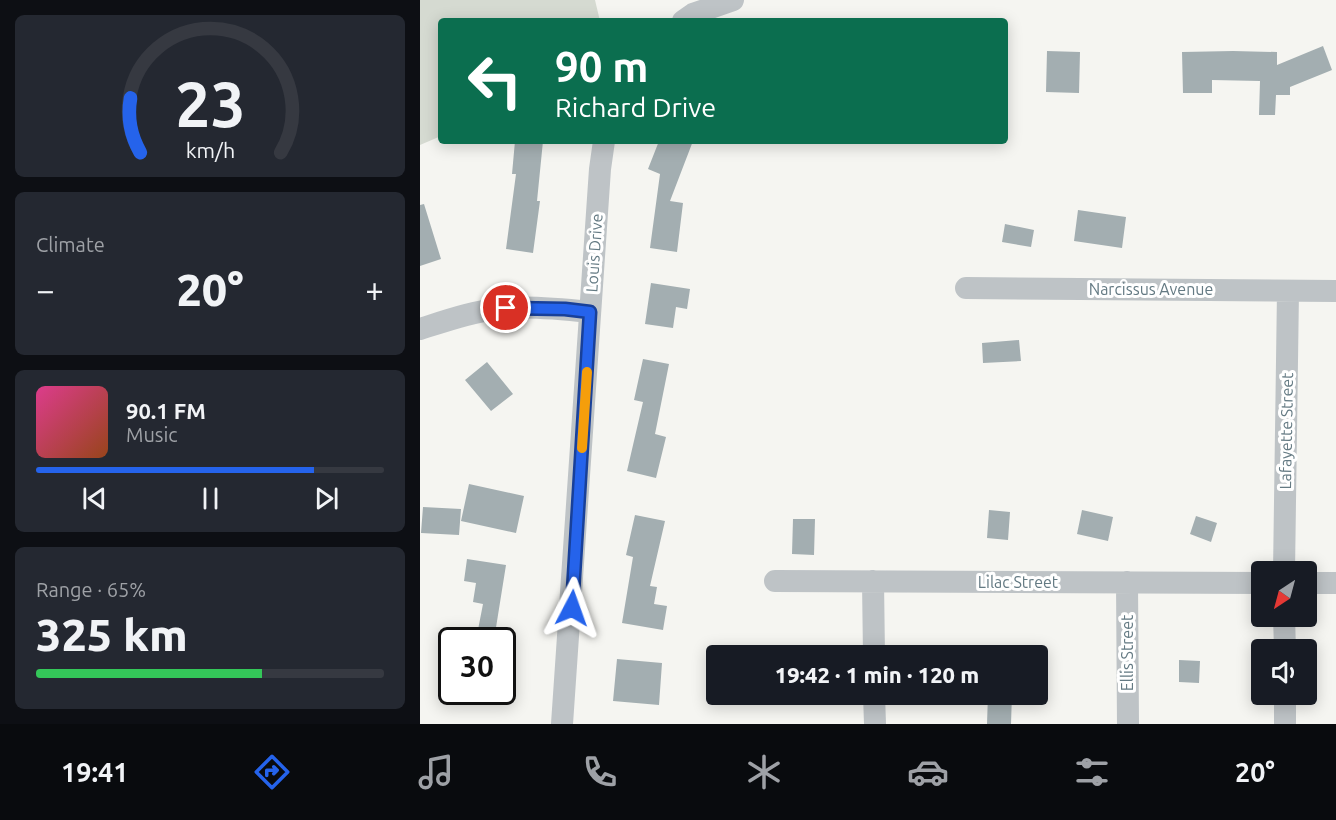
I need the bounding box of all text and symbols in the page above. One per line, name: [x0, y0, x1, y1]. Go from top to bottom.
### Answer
icon: left: [456, 42, 534, 120]
text: 90 m: [555, 43, 649, 90]
text: 23: [175, 69, 245, 139]
text: Richard Drive: [555, 92, 716, 122]
text: km/h: [185, 139, 235, 163]
street label: Louis Drive: [582, 213, 606, 293]
text: Climate: [36, 233, 105, 256]
text: 20°: [176, 264, 244, 315]
text: −: [36, 271, 55, 308]
text: +: [365, 271, 384, 308]
street label: Narcissus Avenue: [1089, 280, 1213, 298]
pin: [480, 282, 531, 333]
icon: arrive: [489, 291, 522, 324]
street label: Lafayette Street: [1276, 372, 1296, 490]
text: 90.1 FM: [126, 398, 206, 423]
text: Music: [126, 423, 178, 446]
icon: previous: [78, 482, 111, 515]
icon: pause: [194, 482, 227, 515]
icon: next: [310, 482, 343, 515]
north arrow: [1251, 561, 1317, 627]
map controls: [1251, 561, 1317, 705]
street label: Lilac Street: [978, 573, 1059, 591]
position arrow: [540, 576, 604, 640]
text: Range · 65%: [36, 578, 146, 601]
text: 325 km: [36, 609, 188, 660]
street label: Ellis Street: [1118, 614, 1136, 691]
speed limit sign: 30: [438, 627, 516, 705]
button: sound: [1251, 639, 1317, 705]
text: 19:42 · 1 min · 120 m: [775, 662, 979, 687]
icon: directions: [251, 751, 293, 793]
icon: music: [415, 751, 457, 793]
icon: phone: [579, 751, 621, 793]
icon: climate: [743, 751, 785, 793]
icon: car: [907, 751, 949, 793]
icon: filters: [1071, 751, 1113, 793]
text: 19:41: [61, 757, 129, 787]
text: 20°: [1235, 757, 1275, 787]

